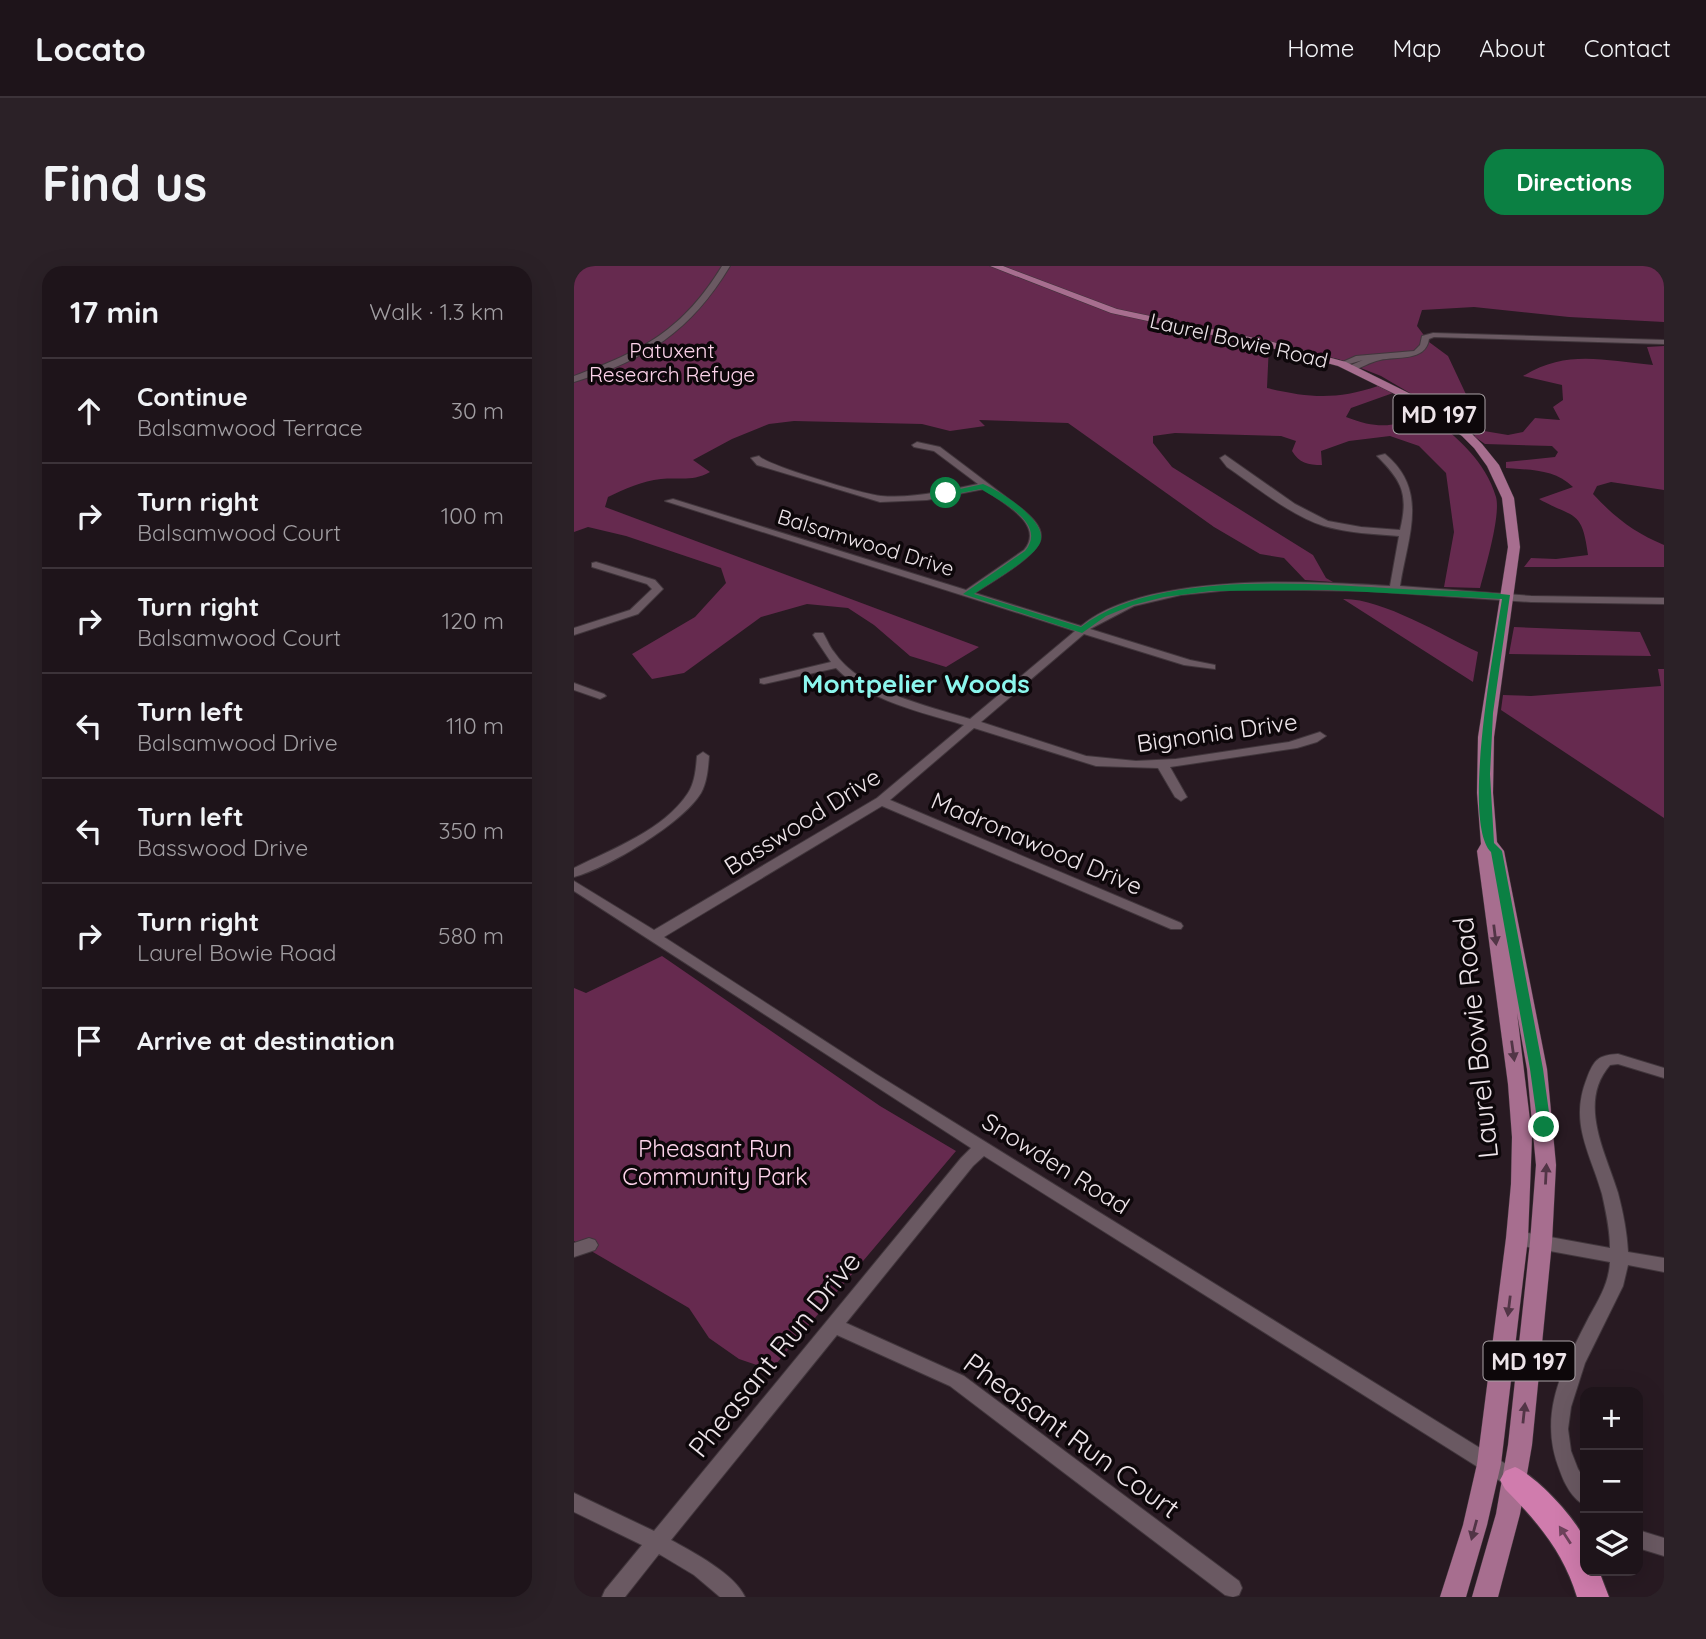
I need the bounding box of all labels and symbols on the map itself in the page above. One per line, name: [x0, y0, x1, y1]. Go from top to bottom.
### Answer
street label: Laurel Bowie Road: [1147, 307, 1331, 373]
park label: Patuxent Research Refuge: [589, 337, 755, 387]
road number: MD 197: [1394, 394, 1484, 434]
route start: [930, 477, 961, 508]
street label: Balsamwood Drive: [775, 503, 957, 581]
district label: Montpelier Woods: [802, 667, 1030, 700]
street label: Bignonia Drive: [1135, 706, 1299, 758]
street label: Basswood Drive: [718, 761, 886, 881]
street label: Madronawood Drive: [927, 785, 1147, 901]
street label: Laurel Bowie Road: [1445, 915, 1505, 1161]
one-way arrow: [1490, 924, 1501, 946]
one-way arrow: [1508, 1040, 1519, 1062]
street label: Snowden Road: [977, 1106, 1135, 1220]
route end: [1528, 1111, 1559, 1142]
park label: Pheasant Run Community Park: [622, 1133, 808, 1191]
one-way arrow: [1540, 1163, 1551, 1185]
street label: Pheasant Run Drive: [680, 1244, 868, 1464]
one-way arrow: [1503, 1295, 1514, 1317]
road number: MD 197: [1483, 1342, 1574, 1380]
street label: Pheasant Run Court: [957, 1345, 1187, 1525]
one-way arrow: [1519, 1401, 1530, 1423]
one-way arrow: [1468, 1519, 1479, 1541]
one-way arrow: [1559, 1525, 1572, 1545]

